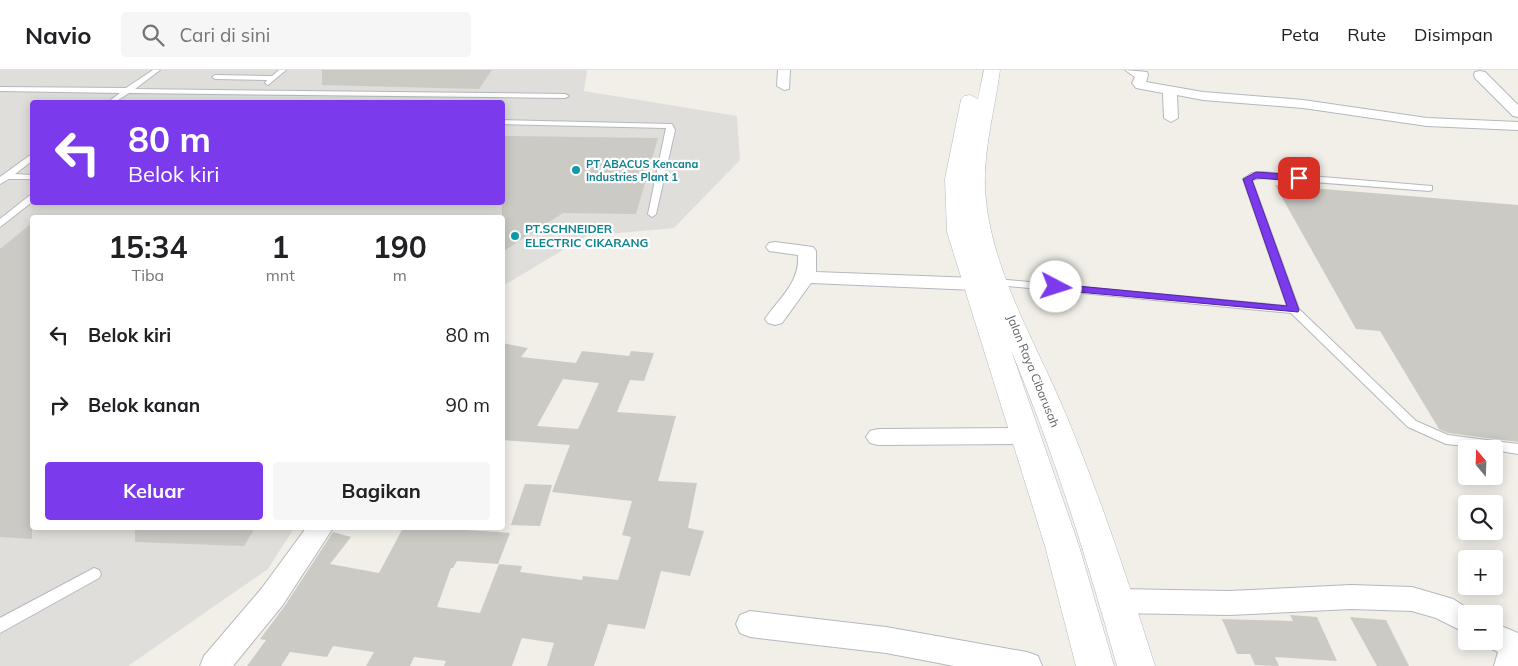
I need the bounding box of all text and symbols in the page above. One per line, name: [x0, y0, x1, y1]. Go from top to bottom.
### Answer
search box: [121, 12, 471, 57]
text: Navio: [25, 20, 91, 50]
icon: search: [139, 21, 167, 49]
text: Cari di sini: [179, 23, 270, 47]
text: Peta: [1281, 23, 1319, 46]
text: Rute: [1347, 23, 1386, 46]
text: Disimpan: [1414, 23, 1493, 46]
text: 80 m: [128, 117, 211, 161]
icon: left: [45, 120, 110, 185]
place label: PT ABACUS Kencana Industries Plant 1: [586, 157, 698, 184]
pin: [1278, 157, 1320, 199]
text: Belok kiri: [128, 160, 220, 188]
marker: PT ABACUS Kencana Industries Plant 1: [570, 164, 582, 176]
icon: arrive: [1285, 164, 1313, 192]
place label: PT.SCHNEIDER ELECTRIC CIKARANG: [525, 221, 649, 250]
text: 15:34: [108, 228, 188, 266]
text: 1: [271, 228, 289, 266]
text: 190: [373, 228, 427, 266]
marker: PT.SCHNEIDER ELECTRIC CIKARANG: [509, 230, 521, 242]
position arrow: [1029, 260, 1081, 312]
text: Tiba: [132, 265, 164, 285]
text: mnt: [266, 265, 295, 285]
text: m: [393, 265, 407, 285]
street label: Jalan Raya Cibarusah: [1004, 312, 1063, 429]
icon: left: [45, 321, 73, 349]
text: Belok kiri: [88, 323, 171, 347]
text: 80 m: [446, 323, 490, 347]
icon: right: [45, 391, 73, 419]
text: Belok kanan: [88, 393, 200, 417]
text: 90 m: [446, 393, 490, 417]
north arrow: [1458, 440, 1502, 485]
map controls: [1458, 440, 1503, 650]
button: Keluar: [45, 462, 263, 520]
button: Bagikan: [273, 462, 490, 520]
button: search: [1458, 495, 1503, 540]
button: +: [1458, 550, 1503, 595]
button: −: [1458, 605, 1503, 650]

